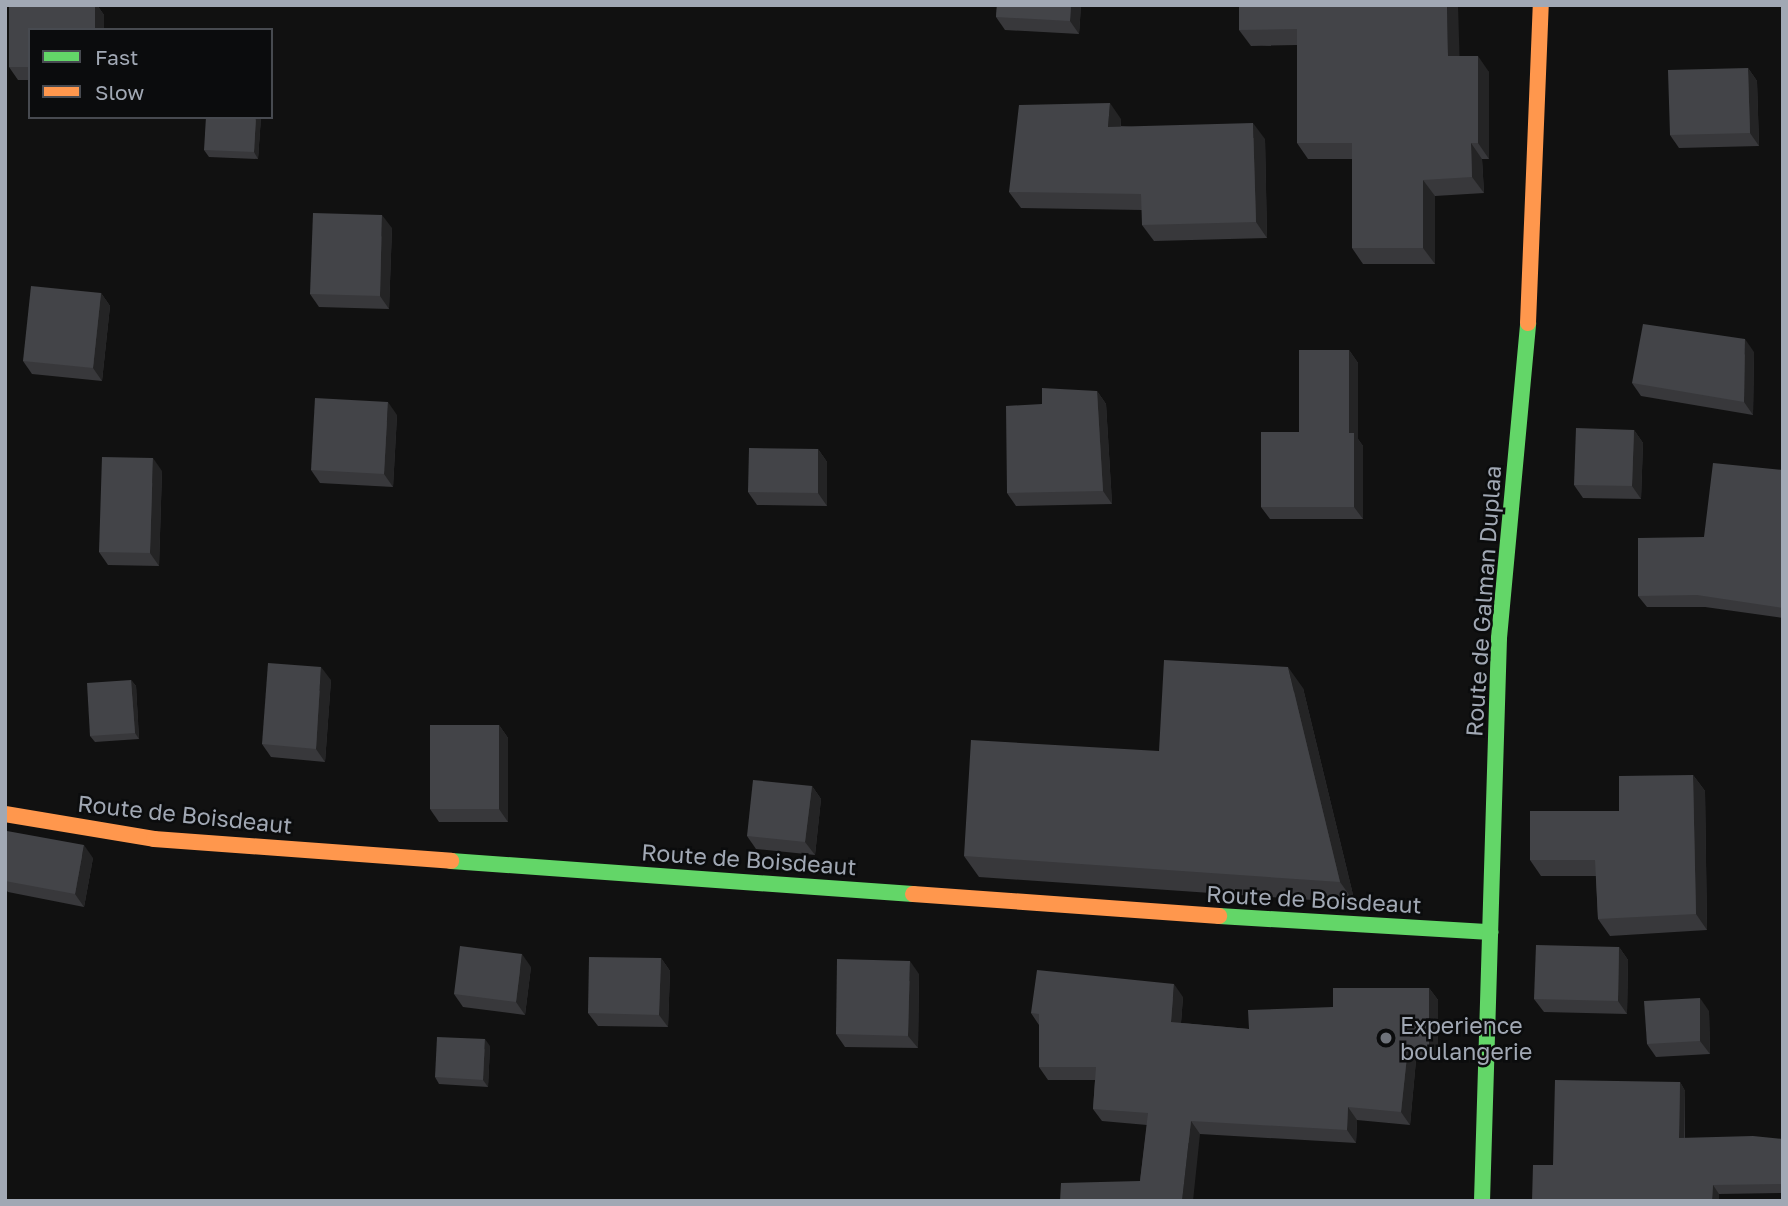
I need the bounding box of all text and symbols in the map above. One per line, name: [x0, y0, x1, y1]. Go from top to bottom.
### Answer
legend: [28, 28, 273, 119]
text: Fast: [95, 44, 138, 70]
text: Slow: [95, 79, 144, 105]
street label: Route de Galman Duplaa: [1460, 464, 1506, 738]
street label: Route de Boisdeaut: [76, 789, 294, 839]
street label: Route de Boisdeaut: [640, 838, 858, 880]
street label: Route de Boisdeaut: [1206, 880, 1422, 918]
place label: Experience boulangerie: [1400, 1011, 1532, 1065]
marker: Experience boulangerie: [1378, 1030, 1394, 1046]

